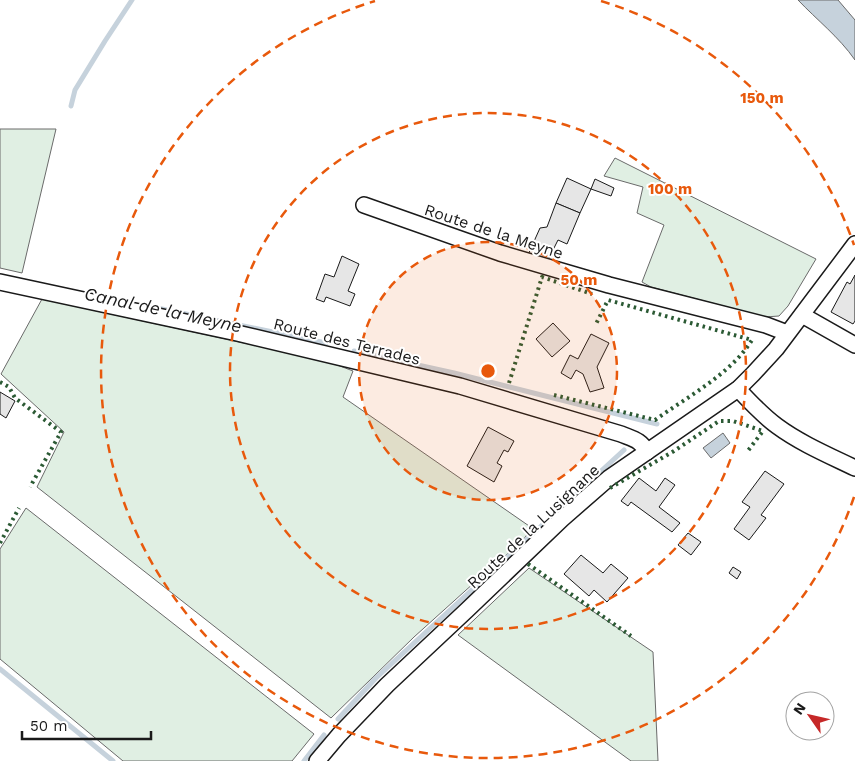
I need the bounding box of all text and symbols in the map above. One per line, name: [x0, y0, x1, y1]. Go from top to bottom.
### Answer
text: 150 m: [740, 89, 784, 107]
text: 100 m: [648, 180, 692, 198]
street label: Route de la Meyne: [422, 200, 566, 263]
text: 50 m: [561, 271, 597, 289]
water label: Canal de la Meyne: [82, 283, 244, 336]
street label: Route des Terrades: [271, 314, 422, 369]
centre of rings: [479, 362, 497, 380]
street label: Route de la Lusignane: [463, 460, 603, 592]
north arrow: [785, 691, 835, 741]
text: N: [790, 700, 809, 718]
scale bar: [22, 708, 151, 740]
text: 50 m: [30, 717, 67, 735]

